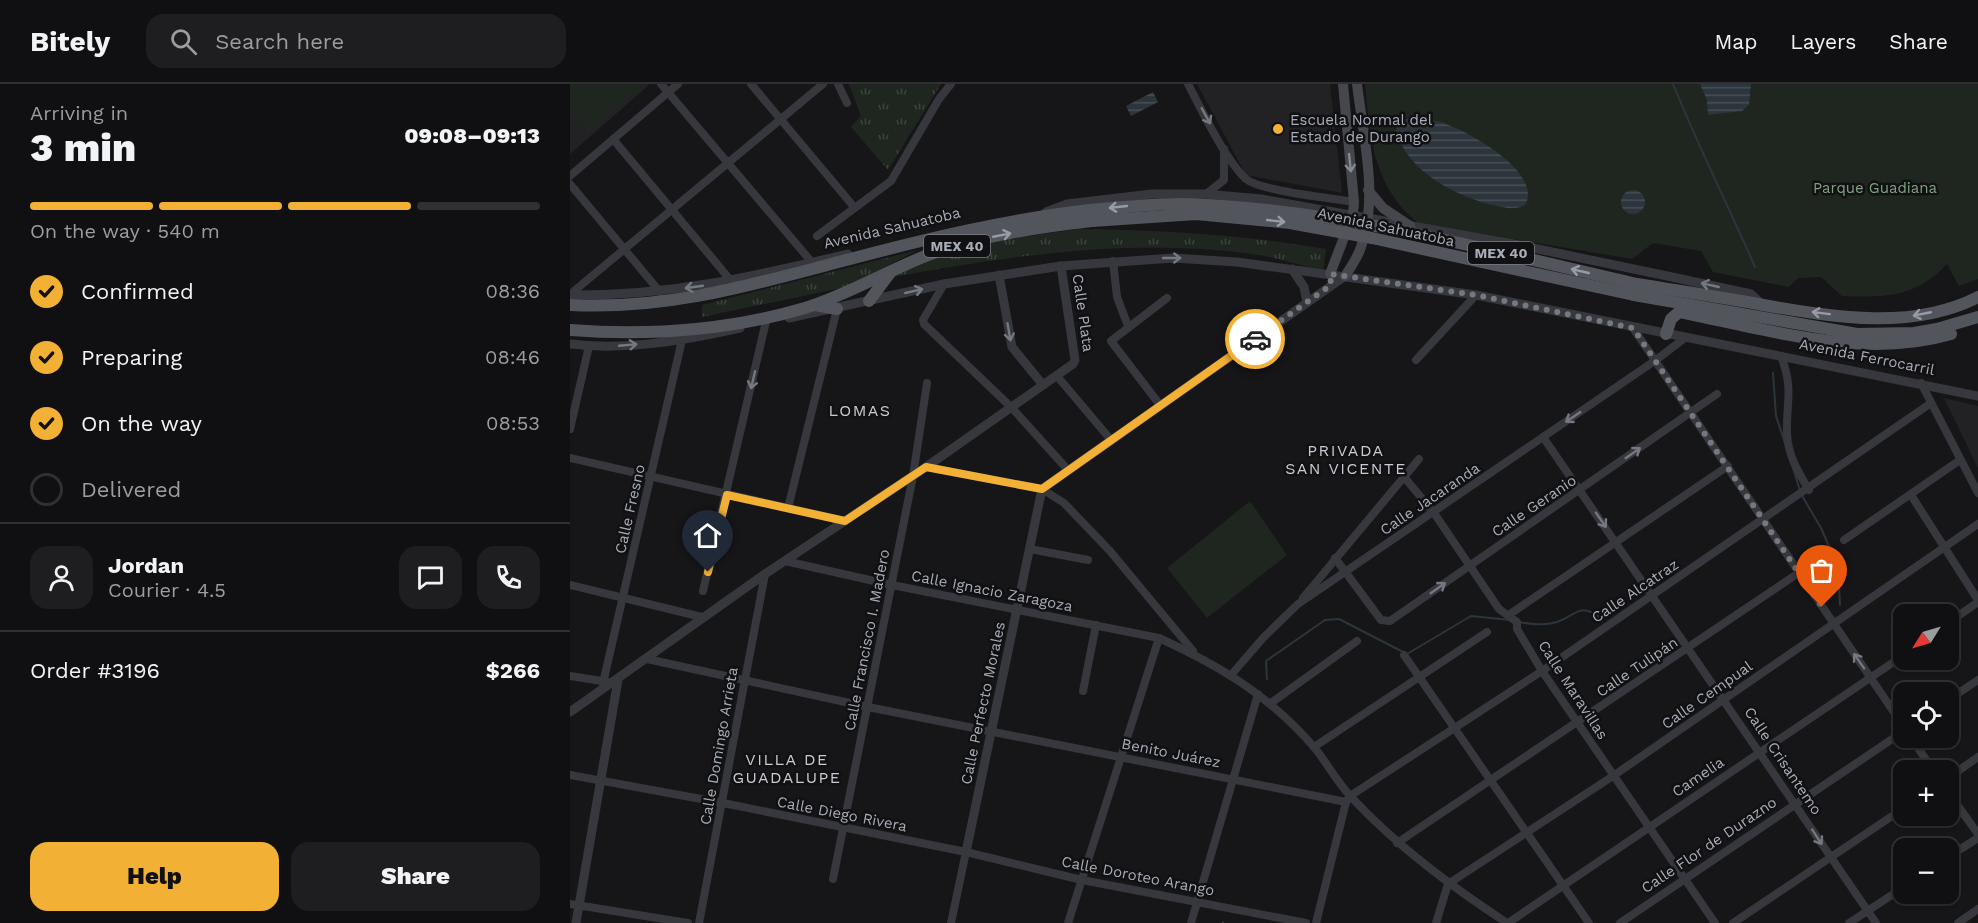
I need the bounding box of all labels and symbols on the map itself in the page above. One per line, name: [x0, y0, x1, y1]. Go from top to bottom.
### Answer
one-way arrow: [1200, 107, 1212, 124]
place label: Escuela Normal del Estado de Durango: [1290, 111, 1433, 146]
marker: Escuela Normal del Estado de Durango: [1271, 122, 1285, 136]
one-way arrow: [1345, 153, 1356, 173]
park label: Parque Guadiana: [1813, 179, 1938, 197]
one-way arrow: [1109, 202, 1129, 213]
street label: Avenida Sahuatoba: [822, 203, 963, 252]
street label: Avenida Sahuatoba: [1316, 204, 1457, 250]
one-way arrow: [1266, 216, 1285, 227]
one-way arrow: [991, 229, 1011, 240]
road number: MEX 40: [924, 235, 990, 257]
road number: MEX 40: [1468, 242, 1534, 264]
one-way arrow: [1161, 252, 1181, 264]
one-way arrow: [1571, 265, 1590, 276]
street label: Calle Plata: [1069, 273, 1097, 354]
one-way arrow: [1700, 279, 1720, 290]
one-way arrow: [684, 282, 704, 293]
one-way arrow: [904, 285, 923, 296]
one-way arrow: [1812, 308, 1831, 319]
courier: [1225, 309, 1285, 369]
one-way arrow: [1913, 309, 1932, 320]
one-way arrow: [1004, 322, 1015, 342]
street label: Avenida Ferrocarril: [1798, 335, 1937, 379]
one-way arrow: [618, 339, 638, 350]
one-way arrow: [747, 370, 758, 389]
district label: LOMAS: [828, 401, 892, 420]
one-way arrow: [1566, 411, 1582, 423]
district label: PRIVADA SAN VICENTE: [1285, 441, 1407, 478]
one-way arrow: [1625, 447, 1641, 459]
street label: Calle Jacaranda: [1377, 459, 1484, 539]
street label: Calle Fresno: [611, 463, 649, 555]
street label: Calle Geranio: [1488, 471, 1580, 541]
pin: [682, 510, 733, 572]
one-way arrow: [1595, 511, 1607, 528]
pin: [1796, 545, 1847, 607]
street label: Calle Francisco I. Madero: [841, 548, 893, 732]
street label: Calle Alcatraz: [1588, 555, 1682, 627]
street label: Calle Ignacio Zaragoza: [910, 567, 1075, 616]
one-way arrow: [1429, 582, 1446, 594]
north arrow: [1893, 604, 1959, 670]
street label: Calle Perfecto Morales: [957, 620, 1009, 786]
street label: Calle Tulipán: [1593, 633, 1681, 701]
street label: Calle Maravillas: [1534, 637, 1612, 743]
one-way arrow: [1853, 653, 1865, 669]
street label: Calle Cempual: [1658, 657, 1756, 733]
street label: Calle Domingo Arrieta: [696, 665, 742, 826]
street label: Calle Crisantemo: [1740, 704, 1826, 818]
street label: Benito Juárez: [1120, 735, 1222, 771]
district label: VILLA DE GUADALUPE: [733, 750, 841, 787]
street label: Camelia: [1669, 753, 1728, 801]
street label: Calle Diego Rivera: [776, 793, 909, 836]
street label: Calle Flor de Durazno: [1638, 793, 1780, 897]
one-way arrow: [1811, 828, 1823, 845]
street label: Calle Doroteo Arango: [1060, 852, 1216, 900]

